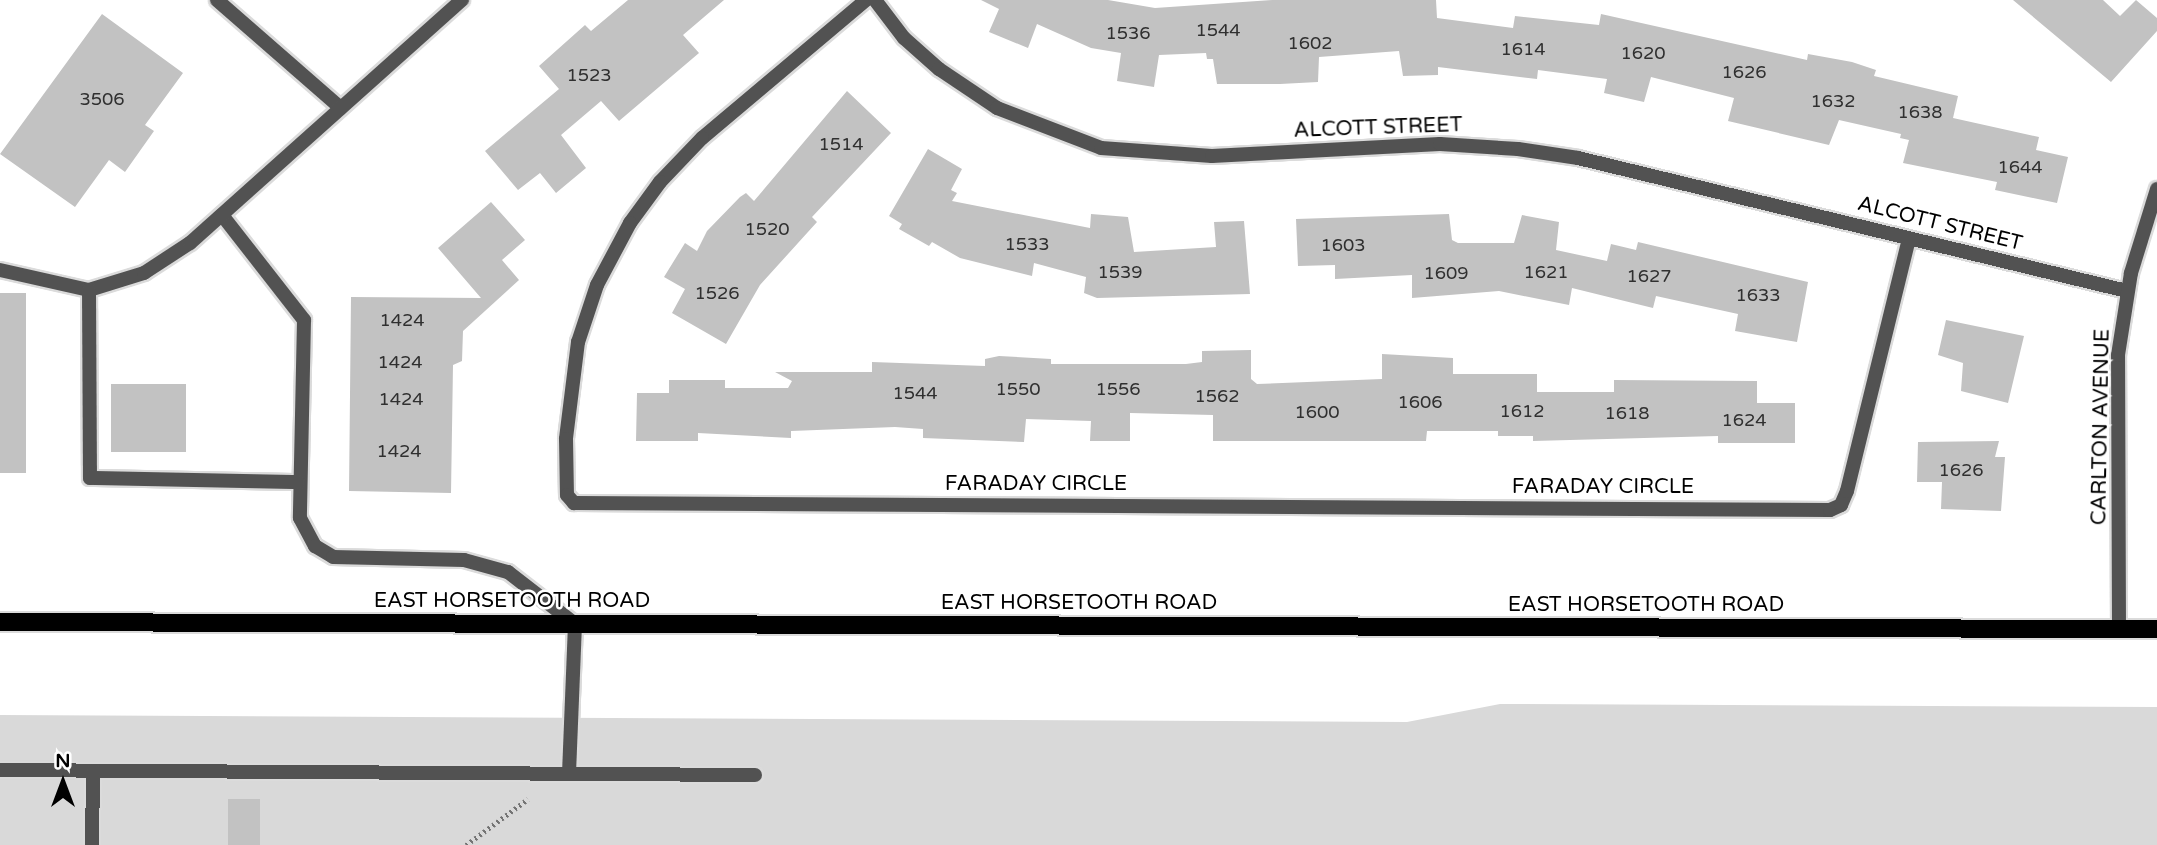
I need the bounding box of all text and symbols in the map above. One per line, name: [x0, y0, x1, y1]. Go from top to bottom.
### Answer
house number: 1544: [1195, 19, 1241, 41]
house number: 1536: [1105, 22, 1151, 44]
house number: 1602: [1287, 32, 1333, 54]
house number: 1614: [1500, 38, 1546, 60]
house number: 1620: [1620, 42, 1666, 64]
house number: 1626: [1721, 61, 1767, 83]
house number: 1523: [566, 64, 612, 86]
house number: 3506: [79, 88, 125, 110]
house number: 1632: [1810, 90, 1856, 112]
house number: 1638: [1897, 101, 1943, 123]
street label: ALCOTT STREET: [1293, 112, 1463, 144]
house number: 1514: [818, 133, 864, 155]
house number: 1644: [1997, 156, 2043, 178]
street label: ALCOTT STREET: [1855, 191, 2025, 257]
house number: 1520: [744, 218, 790, 240]
house number: 1533: [1004, 233, 1050, 255]
house number: 1603: [1320, 234, 1366, 256]
house number: 1539: [1097, 261, 1143, 283]
house number: 1621: [1523, 261, 1569, 283]
house number: 1609: [1423, 262, 1469, 284]
house number: 1627: [1626, 265, 1672, 287]
house number: 1526: [694, 282, 740, 304]
house number: 1633: [1735, 284, 1781, 306]
house number: 1424: [379, 309, 425, 331]
street label: CARLTON AVENUE: [2087, 329, 2115, 525]
house number: 1424: [377, 351, 423, 373]
house number: 1550: [995, 378, 1041, 400]
house number: 1556: [1095, 378, 1141, 400]
house number: 1544: [892, 382, 938, 404]
house number: 1562: [1194, 385, 1240, 407]
house number: 1424: [378, 388, 424, 410]
house number: 1606: [1397, 391, 1443, 413]
house number: 1612: [1499, 400, 1545, 422]
house number: 1600: [1294, 401, 1340, 423]
house number: 1618: [1604, 402, 1650, 424]
house number: 1624: [1721, 409, 1767, 431]
house number: 1424: [376, 440, 422, 462]
house number: 1626: [1938, 459, 1984, 481]
street label: FARADAY CIRCLE: [945, 471, 1127, 497]
street label: FARADAY CIRCLE: [1512, 474, 1694, 500]
street label: EAST HORSETOOTH ROAD: [374, 588, 650, 614]
street label: EAST HORSETOOTH ROAD: [941, 590, 1217, 616]
street label: EAST HORSETOOTH ROAD: [1508, 592, 1784, 618]
north arrow: [28, 747, 98, 817]
text: N: [55, 750, 71, 772]

